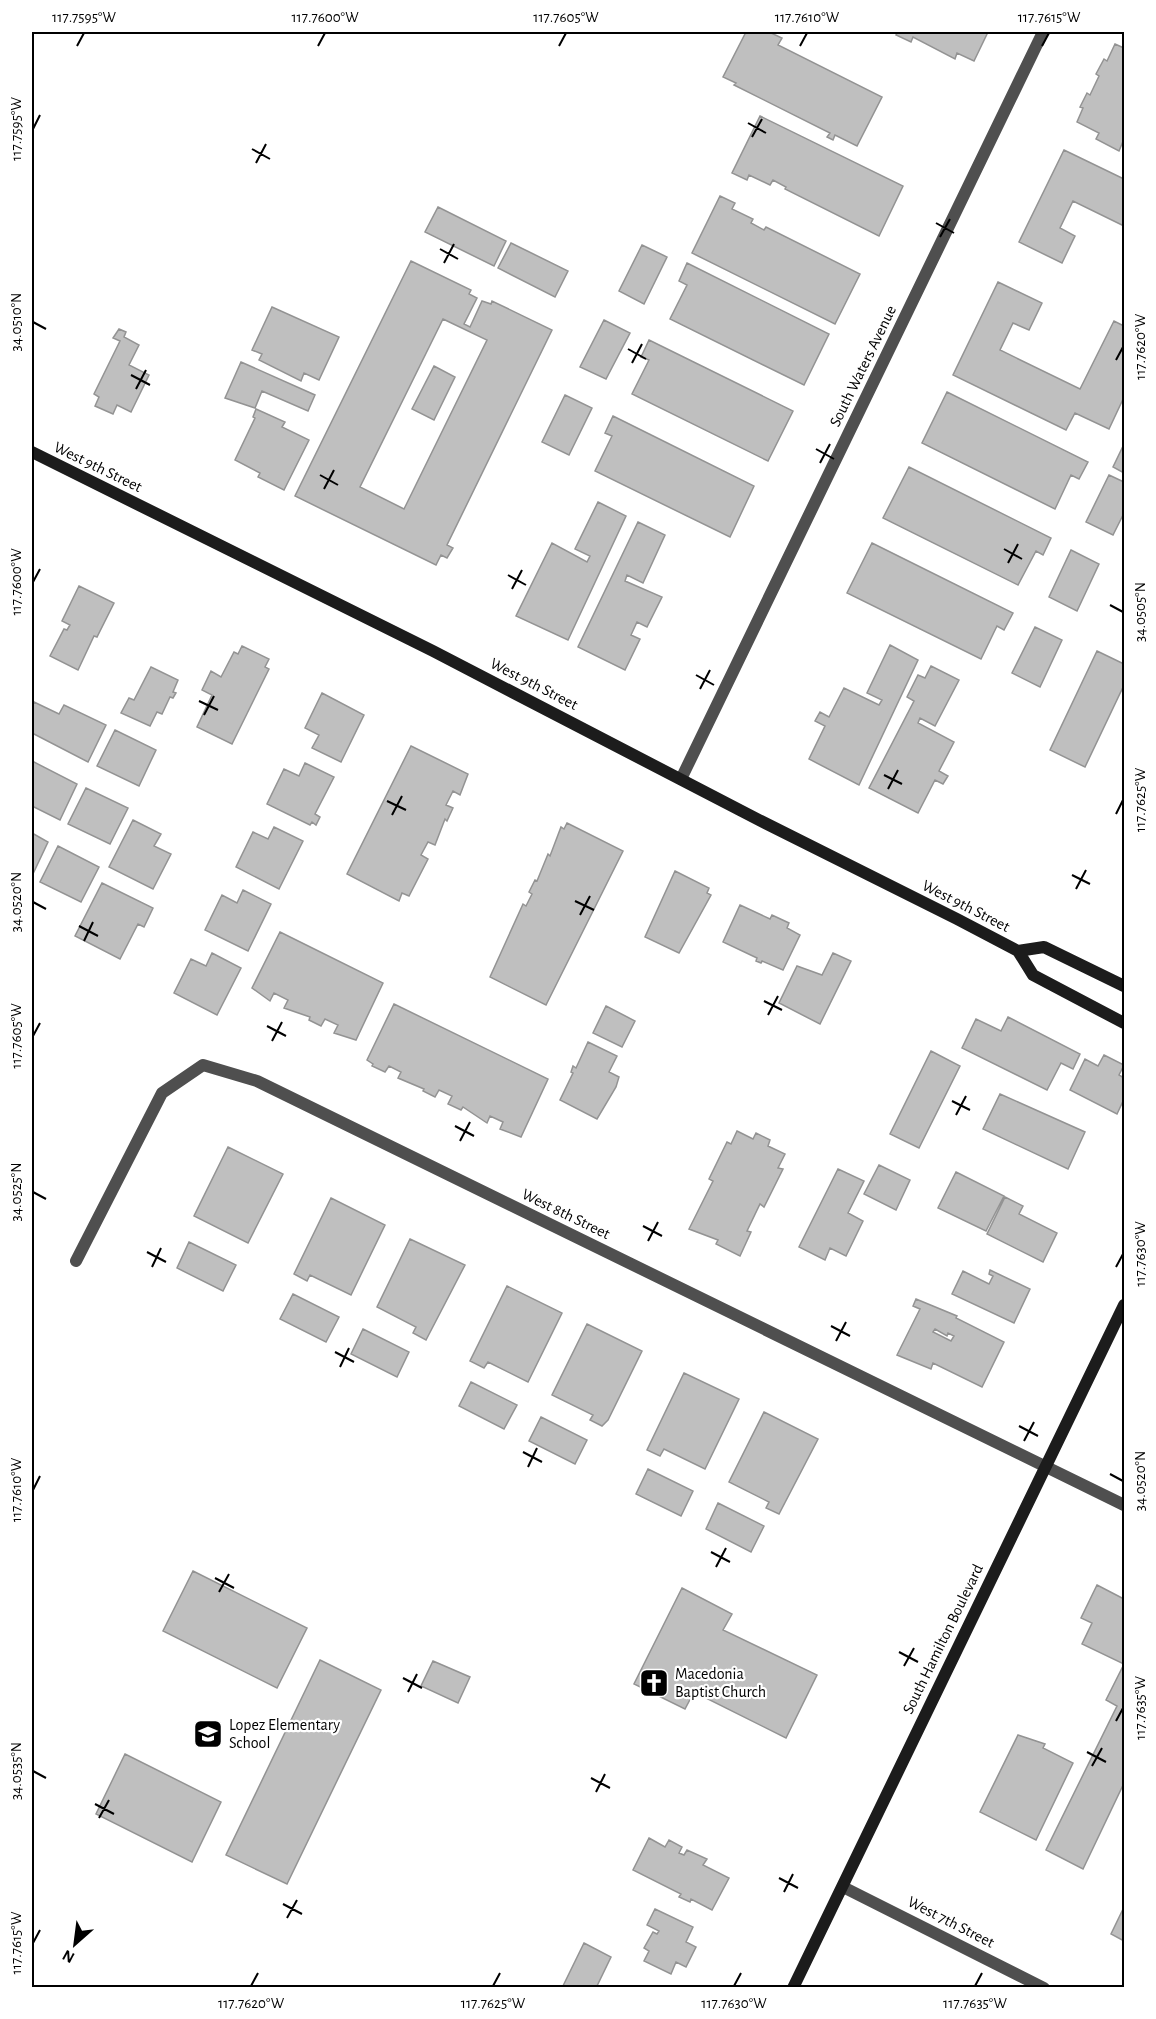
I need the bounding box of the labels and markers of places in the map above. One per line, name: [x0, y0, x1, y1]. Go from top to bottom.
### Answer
place label: Macedonia Baptist Church: [675, 1666, 766, 1700]
church icon: Macedonia Baptist Church: [638, 1667, 670, 1699]
place label: Lopez Elementary School: [229, 1717, 340, 1751]
school or university icon: Lopez Elementary School: [192, 1718, 224, 1750]

